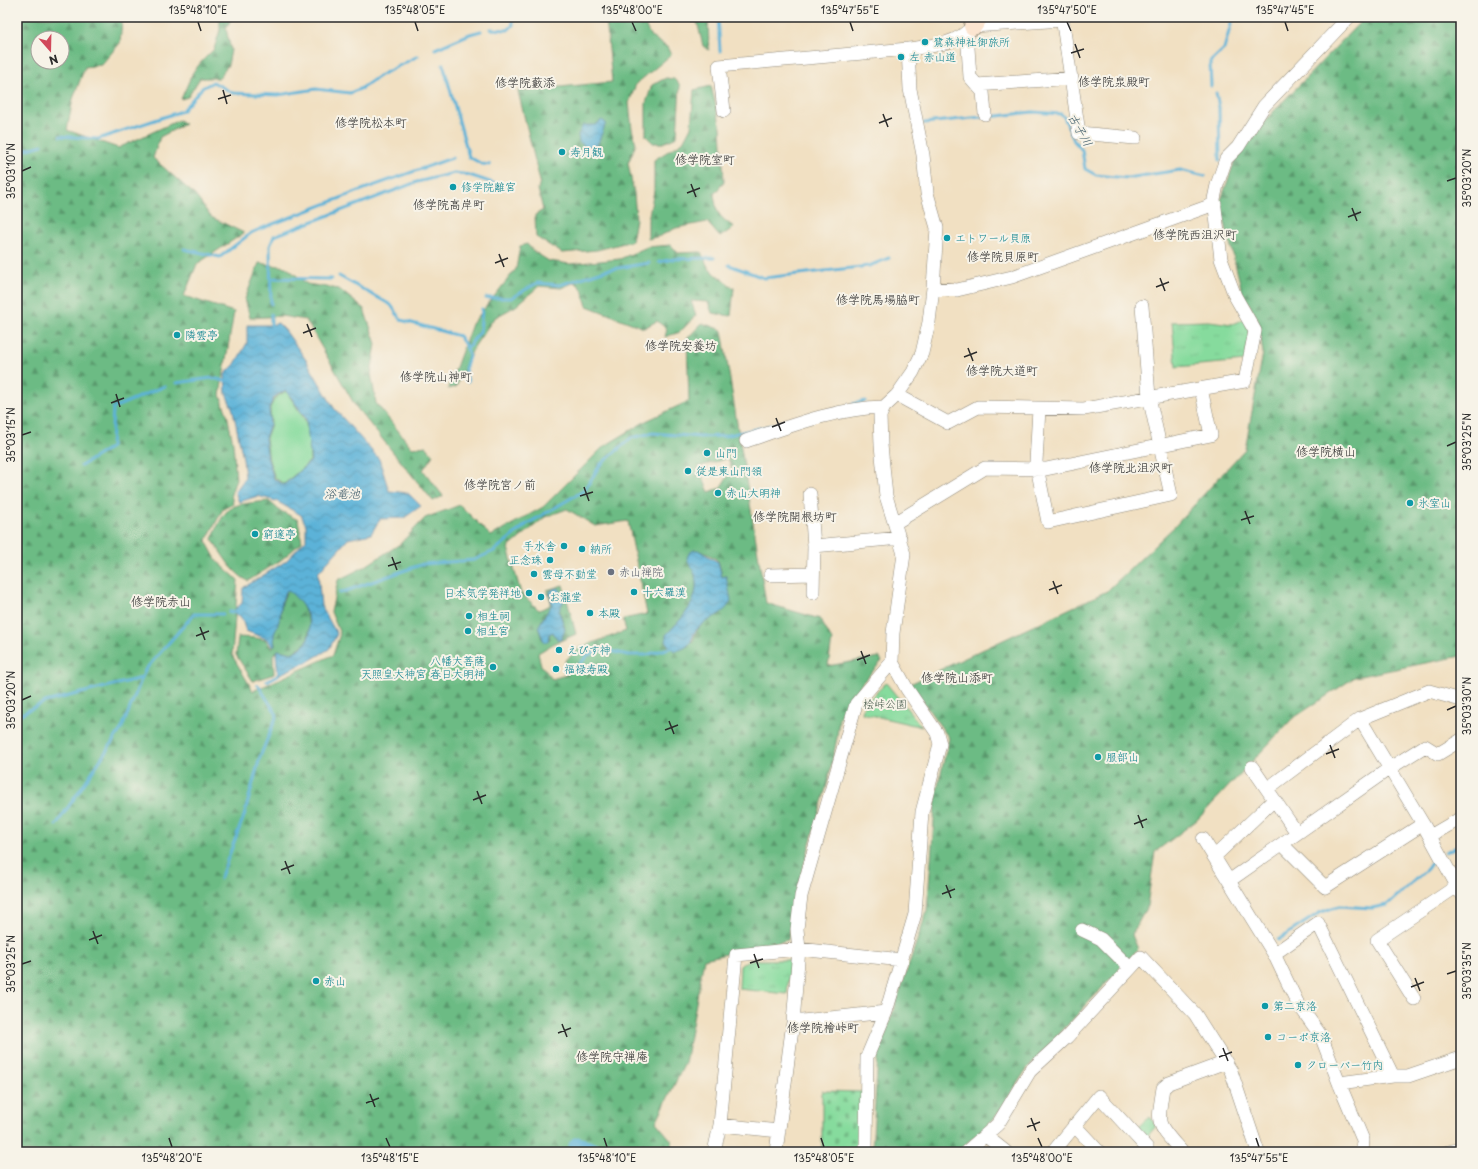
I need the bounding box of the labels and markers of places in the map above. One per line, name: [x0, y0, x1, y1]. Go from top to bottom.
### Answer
place label: 鷺森神社御旅所: [933, 33, 1010, 50]
marker: 鷺森神社御旅所: [920, 37, 930, 47]
place label: 左 赤山道: [909, 48, 957, 65]
marker: 左 赤山道: [896, 52, 906, 62]
place label: 寿月観: [570, 143, 603, 160]
marker: 寿月観: [557, 147, 567, 157]
place label: 修学院離宮: [461, 178, 516, 195]
marker: 修学院離宮: [448, 182, 458, 192]
place label: エトワール貝原: [955, 229, 1031, 246]
marker: エトワール貝原: [942, 233, 952, 243]
place label: 隣雲亭: [185, 326, 218, 343]
marker: 隣雲亭: [172, 330, 182, 340]
place label: 山門: [715, 444, 737, 461]
marker: 山門: [702, 448, 712, 458]
place label: 従是東山門領: [696, 462, 762, 479]
marker: 従是東山門領: [683, 466, 693, 476]
place label: 赤山大明神: [726, 484, 781, 501]
marker: 赤山大明神: [713, 488, 723, 498]
place label: 氷室山: [1418, 494, 1451, 511]
marker: 氷室山: [1405, 498, 1415, 508]
place label: 窮邃亭: [263, 525, 296, 542]
marker: 窮邃亭: [250, 529, 260, 539]
place label: 手水舎: [523, 537, 556, 554]
place label: 納所: [590, 540, 612, 557]
marker: 手水舎: [559, 541, 569, 551]
marker: 納所: [577, 544, 587, 554]
place label: 正念珠: [509, 551, 542, 568]
marker: 正念珠: [545, 555, 555, 565]
place label: 赤山禅院: [619, 563, 663, 580]
place label: 雲母不動堂: [542, 565, 597, 582]
marker: 赤山禅院: [606, 567, 616, 577]
marker: 雲母不動堂: [529, 569, 539, 579]
place label: 十六羅漢: [642, 583, 686, 600]
place label: 日本気学発祥地: [444, 584, 521, 601]
marker: 十六羅漢: [629, 587, 639, 597]
marker: 日本気学発祥地: [524, 588, 534, 598]
place label: お瀧堂: [549, 588, 582, 605]
marker: お瀧堂: [536, 592, 546, 602]
place label: 本殿: [598, 604, 620, 621]
place label: 相生祠: [477, 607, 510, 624]
marker: 本殿: [585, 608, 595, 618]
marker: 相生祠: [464, 611, 474, 621]
place label: 相生宮: [476, 622, 509, 639]
marker: 相生宮: [463, 626, 473, 636]
place label: えびす神: [567, 641, 611, 658]
marker: えびす神: [554, 645, 564, 655]
place label: 八幡大菩薩 天照皇大神宮 春日大明神: [360, 652, 485, 682]
place label: 福禄寿殿: [564, 660, 608, 677]
marker: 八幡大菩薩 天照皇大神宮 春日大明神: [488, 662, 498, 672]
marker: 福禄寿殿: [551, 664, 561, 674]
place label: 服部山: [1106, 748, 1139, 765]
marker: 服部山: [1093, 752, 1103, 762]
place label: 赤山: [324, 972, 346, 989]
marker: 赤山: [311, 976, 321, 986]
place label: 第二京洛: [1273, 997, 1317, 1014]
marker: 第二京洛: [1260, 1001, 1270, 1011]
place label: コーポ京洛: [1276, 1028, 1331, 1045]
marker: コーポ京洛: [1263, 1032, 1273, 1042]
place label: クローバー竹内: [1306, 1056, 1383, 1073]
marker: クローバー竹内: [1293, 1060, 1303, 1070]

